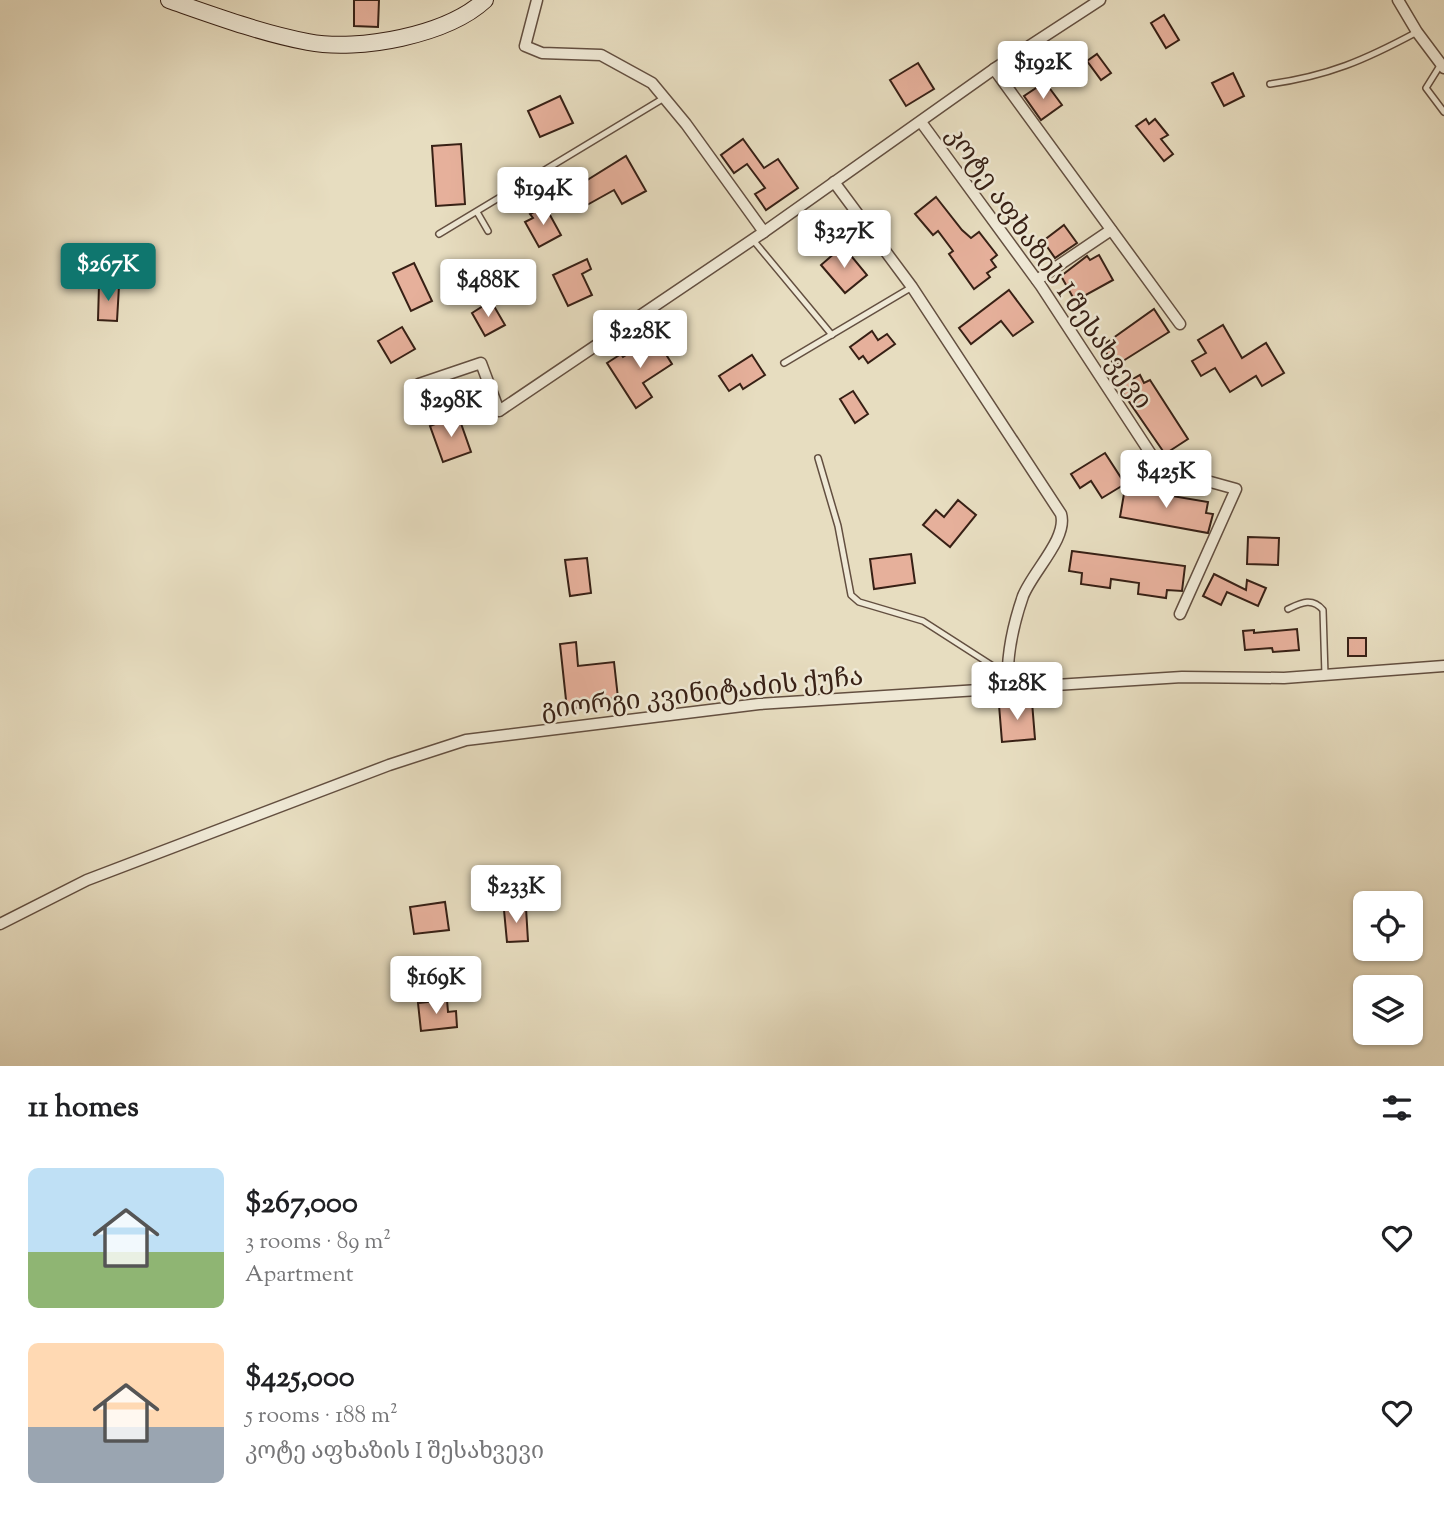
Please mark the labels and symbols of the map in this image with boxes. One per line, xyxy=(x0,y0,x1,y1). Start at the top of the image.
pin: $192K xyxy=(994,42,1092,101)
street label: კოტე აფხაზის I შესახვევი xyxy=(936,119,1160,418)
pin: $194K xyxy=(494,168,592,227)
pin: $327K xyxy=(795,210,893,270)
pin: $267K xyxy=(59,244,157,303)
pin: $488K xyxy=(439,260,537,319)
pin: $228K xyxy=(591,310,689,370)
pin: $298K xyxy=(402,380,500,439)
pin: $425K xyxy=(1117,450,1215,510)
street label: გიორგი კვინიტაძის ქუჩა xyxy=(539,659,865,730)
pin: $128K xyxy=(968,662,1066,722)
pin: $233K xyxy=(467,866,565,925)
pin: $169K xyxy=(387,956,485,1016)

